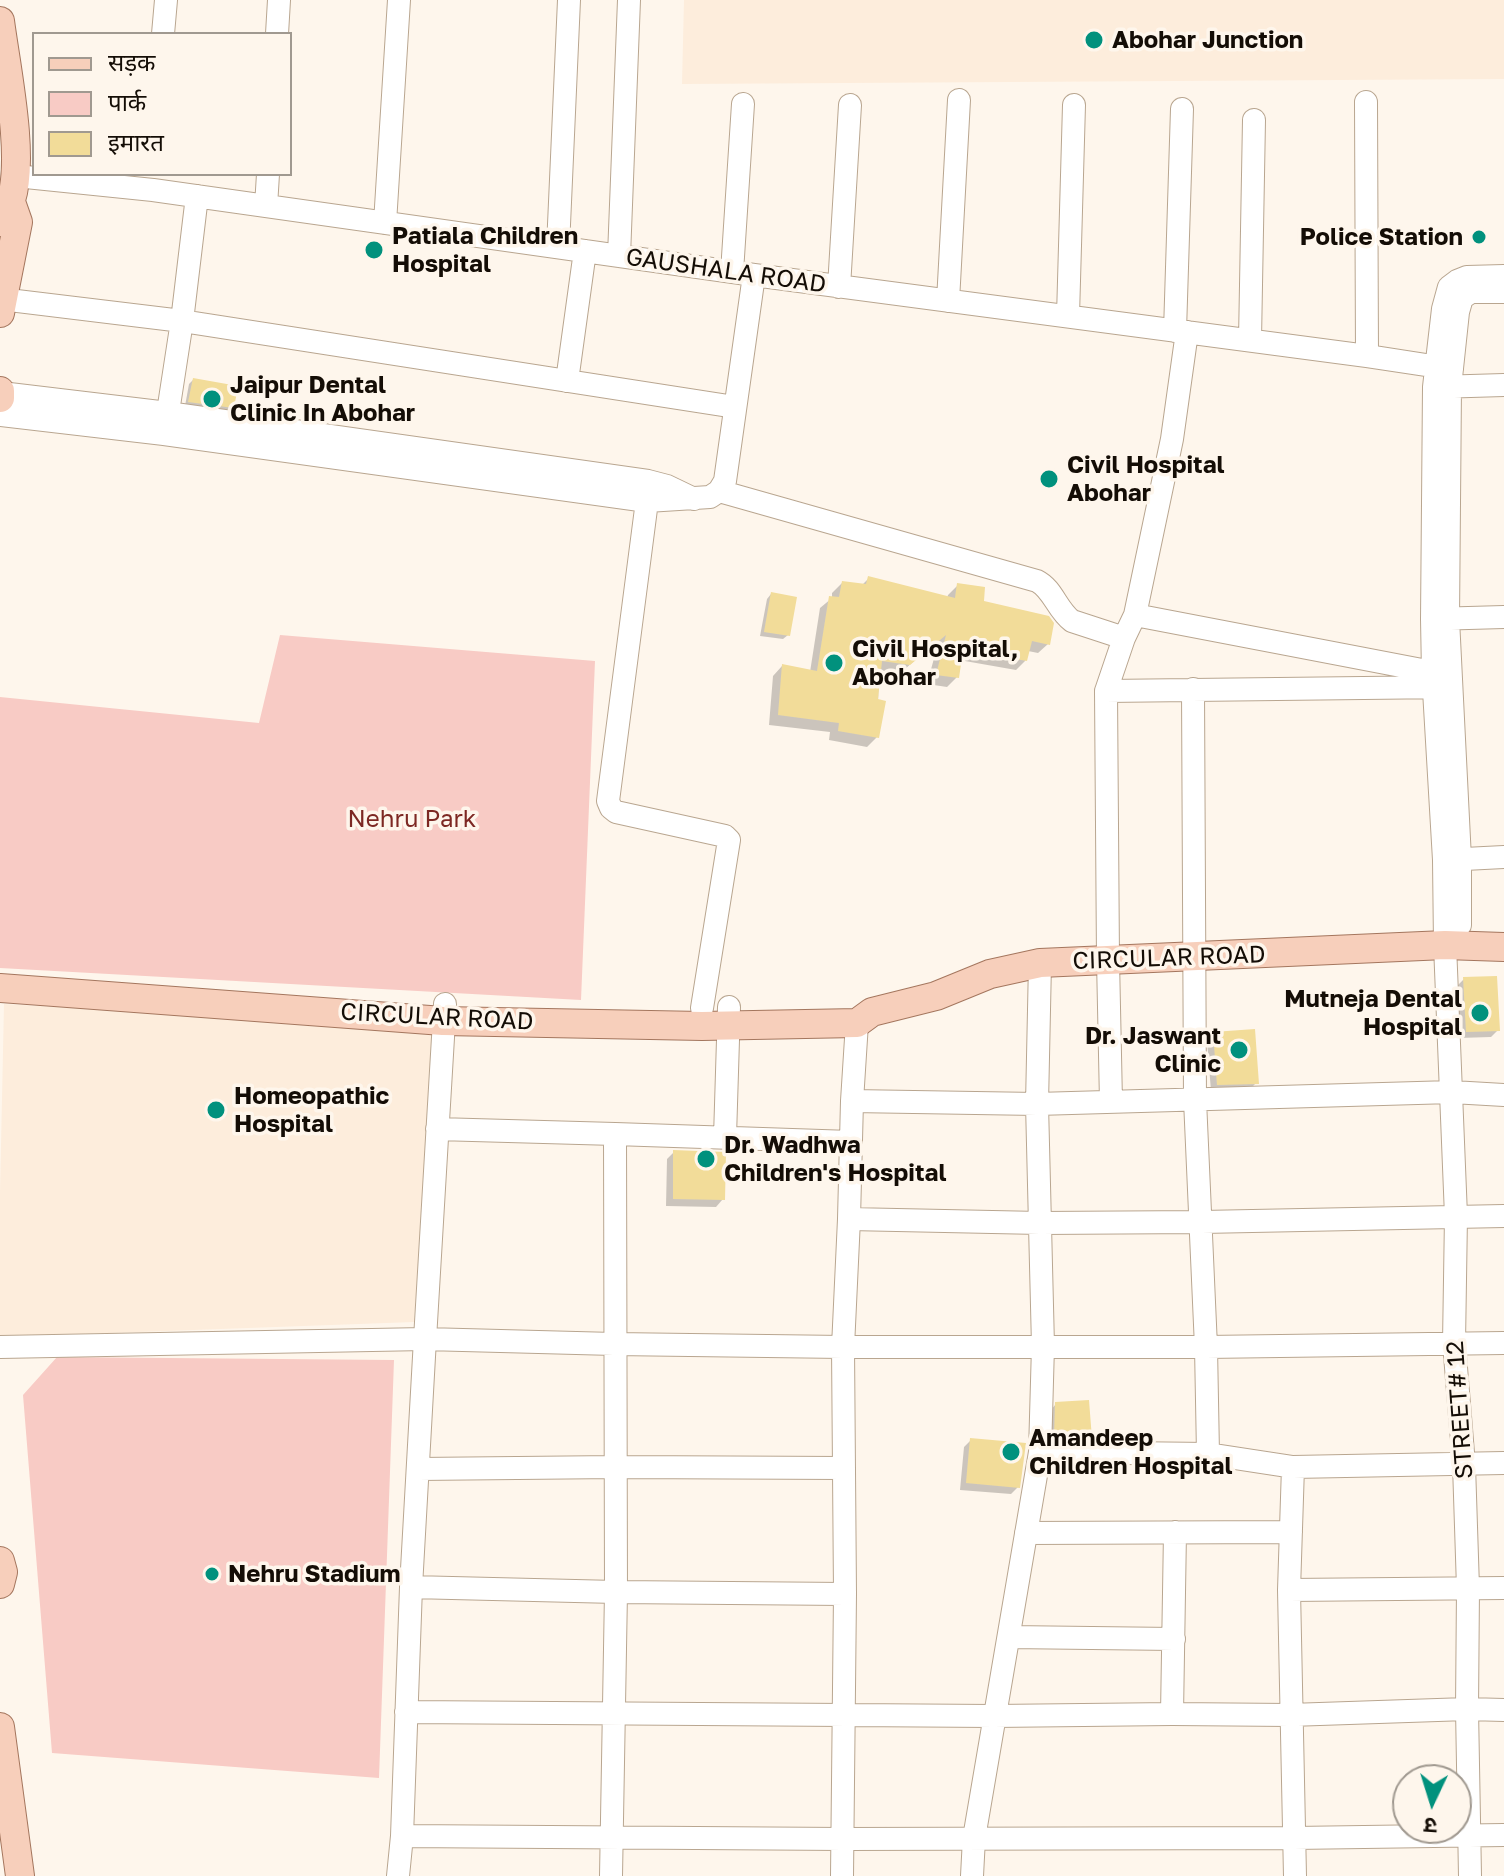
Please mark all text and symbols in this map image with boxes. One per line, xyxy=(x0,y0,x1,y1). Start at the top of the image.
place label: Abohar Junction xyxy=(1112,26,1303,54)
marker: Abohar Junction xyxy=(1083,29,1105,51)
legend xyxy=(32,32,292,176)
text: सड़क xyxy=(108,47,156,76)
text: पार्क xyxy=(108,87,146,116)
text: इमारत xyxy=(108,127,164,156)
place label: Patiala Children Hospital xyxy=(392,222,578,278)
place label: Police Station xyxy=(1300,223,1463,251)
marker: Police Station xyxy=(1470,228,1488,246)
marker: Patiala Children Hospital xyxy=(363,239,385,261)
street label: GAUSHALA ROAD xyxy=(624,243,828,299)
place label: Jaipur Dental Clinic In Abohar xyxy=(230,371,415,427)
marker: Jaipur Dental Clinic In Abohar xyxy=(201,388,223,410)
place label: Civil Hospital Abohar xyxy=(1067,451,1225,507)
marker: Civil Hospital Abohar xyxy=(1038,468,1060,490)
place label: Civil Hospital, Abohar xyxy=(852,635,1018,691)
marker: Civil Hospital, Abohar xyxy=(823,652,845,674)
park label: Nehru Park xyxy=(348,805,476,833)
street label: CIRCULAR ROAD xyxy=(1072,940,1266,976)
place label: Mutneja Dental Hospital xyxy=(1284,985,1462,1041)
street label: CIRCULAR ROAD xyxy=(340,998,534,1036)
marker: Mutneja Dental Hospital xyxy=(1469,1002,1491,1024)
place label: Dr. Jaswant Clinic xyxy=(1085,1022,1221,1078)
marker: Dr. Jaswant Clinic xyxy=(1228,1039,1250,1061)
place label: Homeopathic Hospital xyxy=(234,1082,389,1138)
marker: Homeopathic Hospital xyxy=(205,1099,227,1121)
place label: Dr. Wadhwa Children's Hospital xyxy=(724,1131,946,1187)
marker: Dr. Wadhwa Children's Hospital xyxy=(695,1148,717,1170)
street label: STREET# 12 xyxy=(1441,1340,1479,1480)
place label: Amandeep Children Hospital xyxy=(1029,1424,1232,1480)
marker: Amandeep Children Hospital xyxy=(1000,1441,1022,1463)
place label: Nehru Stadium xyxy=(228,1560,401,1588)
marker: Nehru Stadium xyxy=(203,1565,221,1583)
north arrow xyxy=(1392,1764,1472,1844)
text: उ xyxy=(1423,1813,1438,1840)

